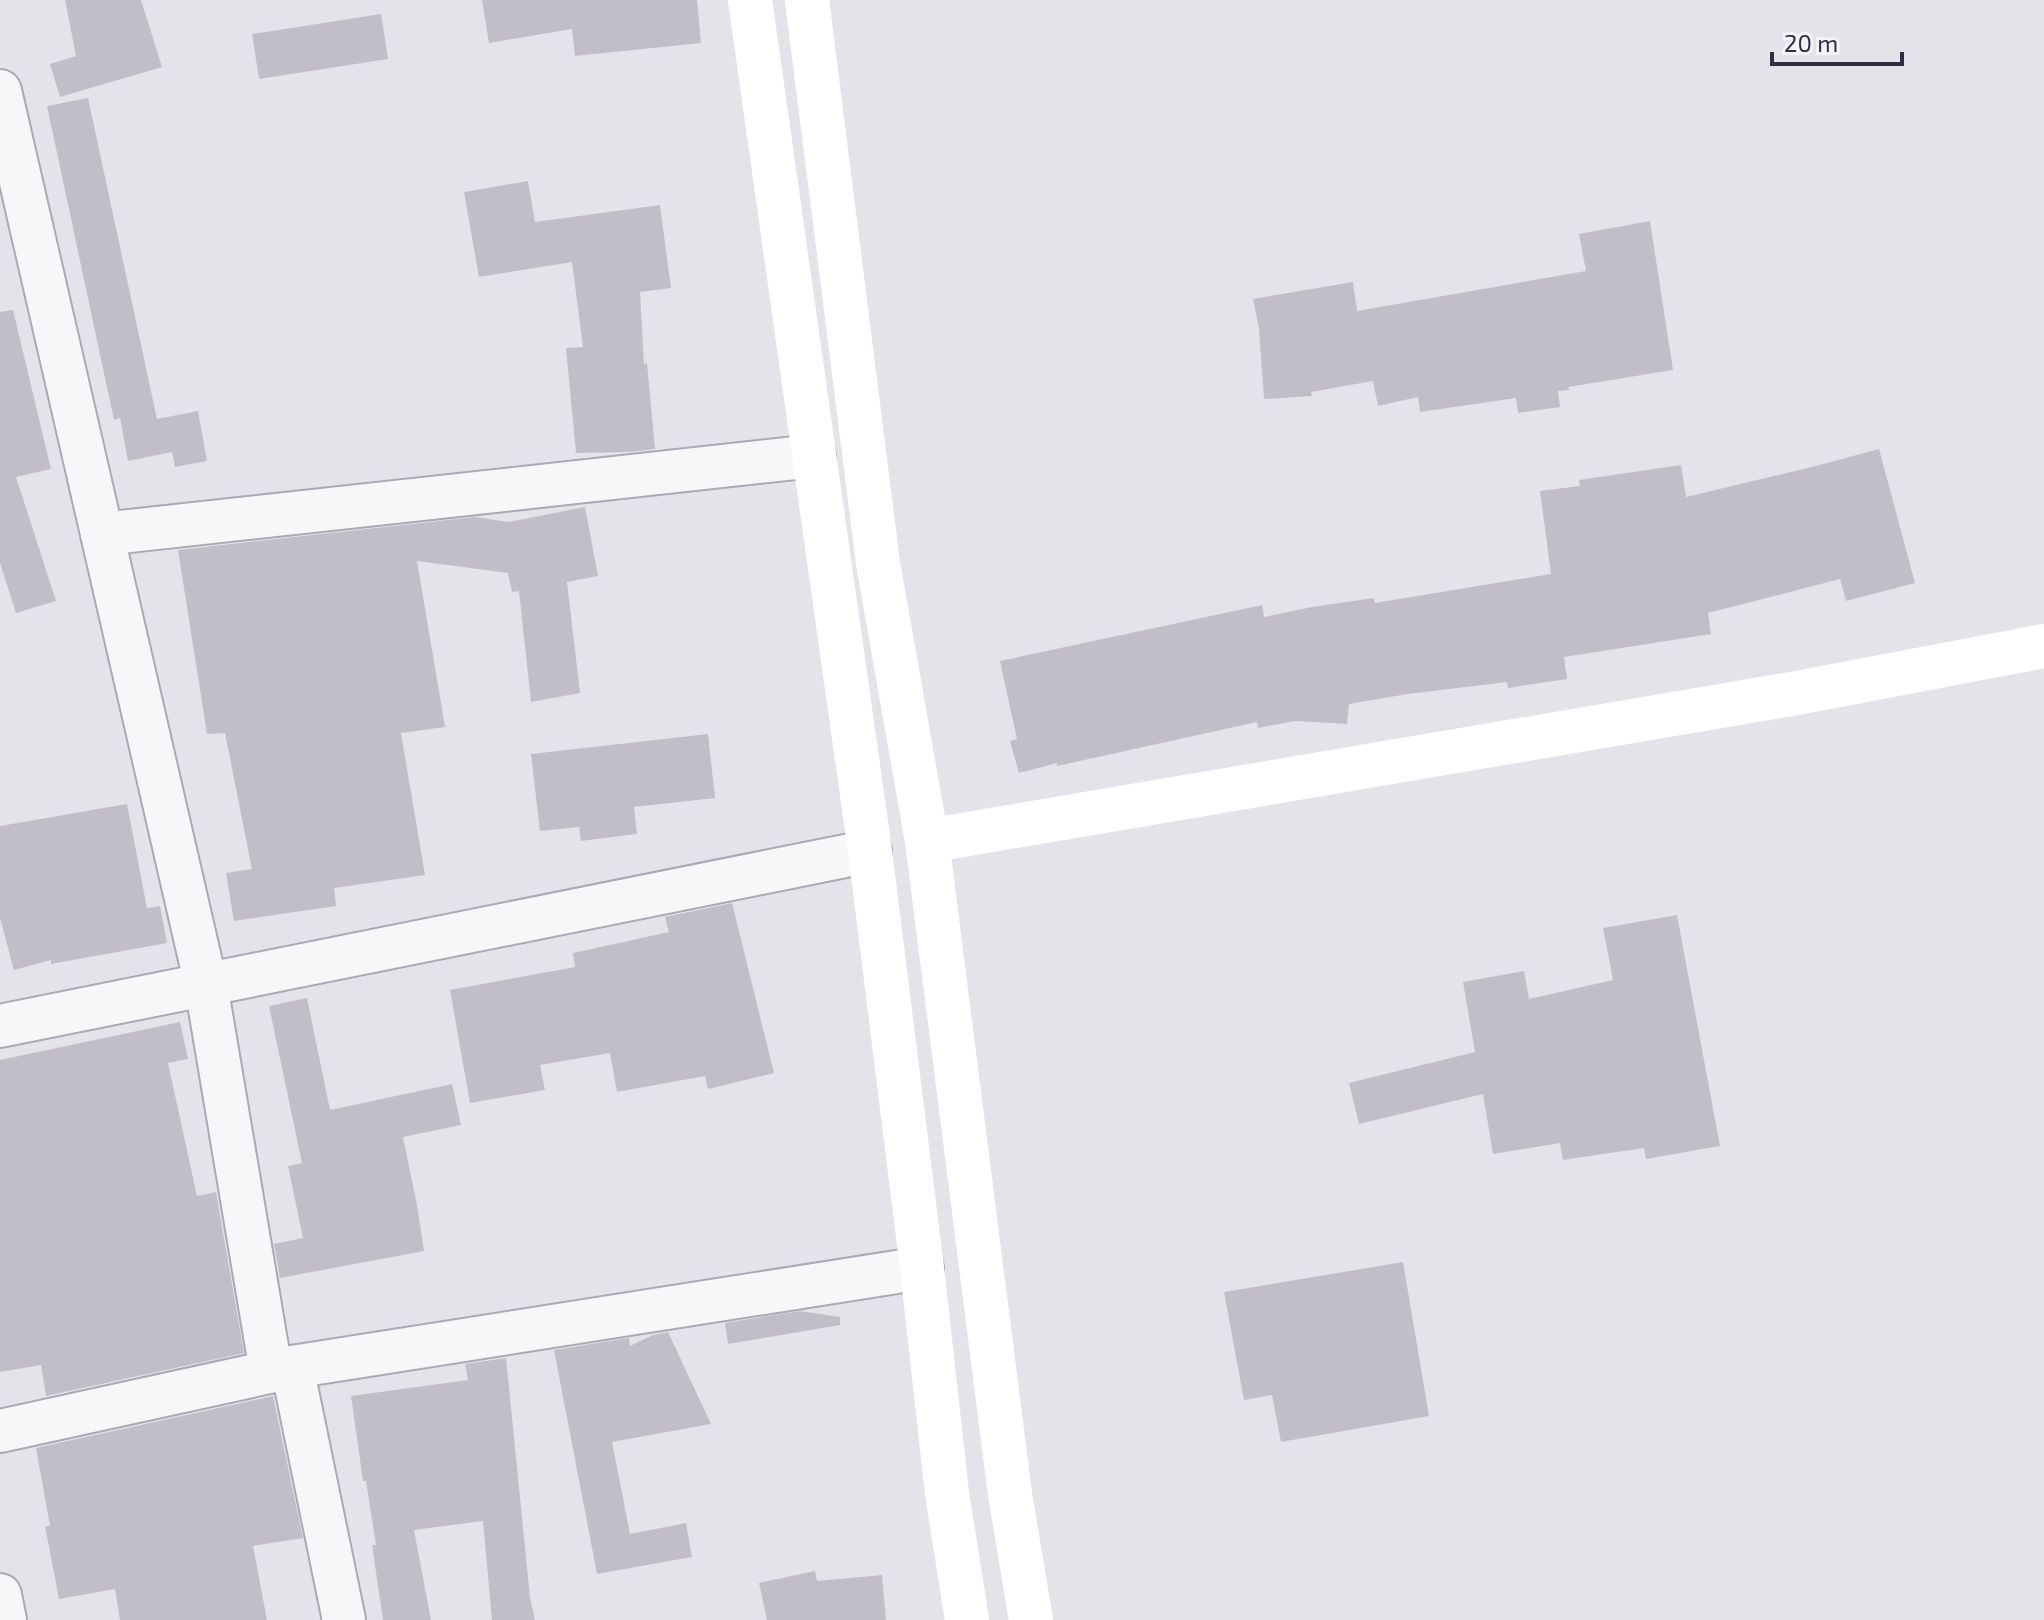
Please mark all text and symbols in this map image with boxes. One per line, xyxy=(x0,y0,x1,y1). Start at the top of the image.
scale bar xyxy=(1772,16,1902,66)
text: 20 m xyxy=(1784,28,1838,57)

